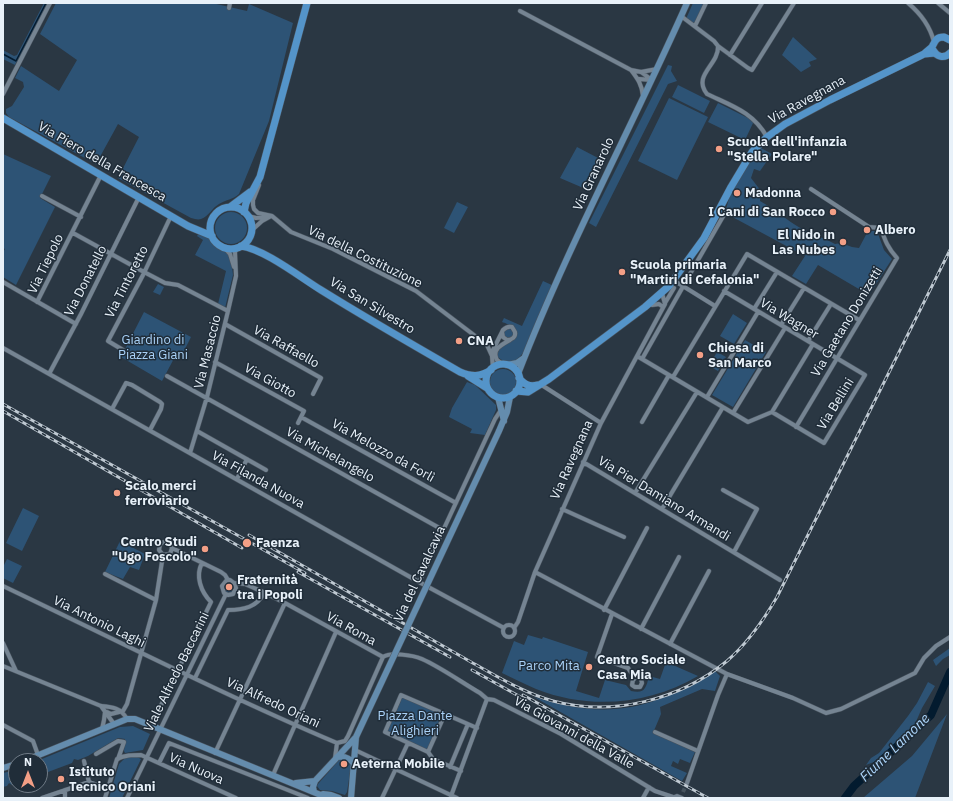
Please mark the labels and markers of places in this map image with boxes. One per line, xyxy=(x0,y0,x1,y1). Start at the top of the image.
place label: Scuola dell'infanzia "Stella Polare" xyxy=(727,134,847,165)
marker: Scuola dell'infanzia "Stella Polare" xyxy=(714,144,724,154)
place label: Madonna xyxy=(745,185,801,201)
marker: Madonna xyxy=(732,188,742,198)
place label: I Cani di San Rocco xyxy=(708,204,825,220)
marker: I Cani di San Rocco xyxy=(828,207,838,217)
place label: Albero xyxy=(875,222,916,238)
marker: Albero xyxy=(862,225,872,235)
place label: El Nido in Las Nubes xyxy=(772,227,835,258)
marker: El Nido in Las Nubes xyxy=(838,237,848,247)
place label: Scuola primaria "Martiri di Cefalonia" xyxy=(630,257,759,288)
marker: Scuola primaria "Martiri di Cefalonia" xyxy=(617,267,627,277)
place label: CNA xyxy=(467,333,494,349)
marker: CNA xyxy=(454,336,464,346)
place label: Chiesa di San Marco xyxy=(708,340,772,371)
marker: Chiesa di San Marco xyxy=(695,350,705,360)
place label: Scalo merci ferroviario xyxy=(125,478,196,509)
marker: Scalo merci ferroviario xyxy=(112,488,122,498)
place label: Centro Studi "Ugo Foscolo" xyxy=(112,534,197,565)
place label: Faenza xyxy=(256,535,300,551)
marker: Faenza xyxy=(241,537,253,549)
marker: Centro Studi "Ugo Foscolo" xyxy=(200,544,210,554)
place label: Fraternità tra i Popoli xyxy=(237,572,303,603)
marker: Fraternità tra i Popoli xyxy=(224,582,234,592)
place label: Centro Sociale Casa Mia xyxy=(597,652,686,683)
marker: Centro Sociale Casa Mia xyxy=(584,662,594,672)
place label: Aeterna Mobile xyxy=(352,756,445,772)
marker: Aeterna Mobile xyxy=(339,759,349,769)
place label: Istituto Tecnico Oriani xyxy=(69,764,155,795)
marker: Istituto Tecnico Oriani xyxy=(56,774,66,784)

